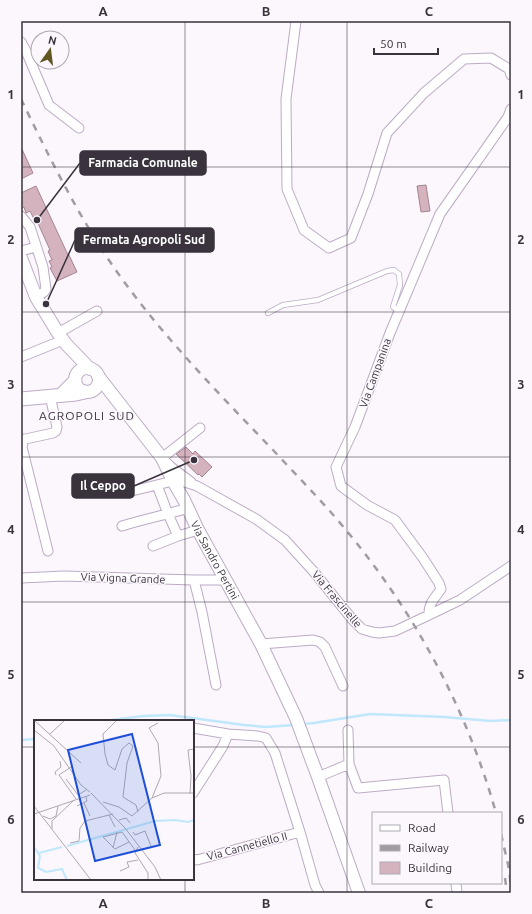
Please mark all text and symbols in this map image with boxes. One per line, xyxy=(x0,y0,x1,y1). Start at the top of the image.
text: A xyxy=(98,4,108,18)
text: B xyxy=(262,4,271,18)
text: C xyxy=(425,4,434,18)
north arrow xyxy=(30,30,70,70)
scale bar xyxy=(374,30,438,56)
text: N xyxy=(47,33,58,47)
text: 50 m xyxy=(380,37,407,50)
text: 1 xyxy=(7,87,15,101)
text: 1 xyxy=(517,87,525,101)
callout: Farmacia Comunale xyxy=(80,151,206,175)
text: Farmacia Comunale xyxy=(88,156,198,169)
callout: Fermata Agropoli Sud xyxy=(75,228,214,252)
text: 2 xyxy=(7,232,15,246)
text: 2 xyxy=(517,232,525,246)
text: Fermata Agropoli Sud xyxy=(83,233,205,246)
street label: Via Campanina xyxy=(357,337,393,409)
text: 3 xyxy=(7,377,15,391)
text: 3 xyxy=(517,377,525,391)
district label: AGROPOLI SUD xyxy=(39,409,135,422)
callout: Il Ceppo xyxy=(72,474,134,498)
text: Il Ceppo xyxy=(80,479,126,492)
street label: Via Sandro Pertini xyxy=(188,519,241,602)
text: 4 xyxy=(7,522,15,536)
text: 4 xyxy=(517,522,525,536)
street label: Via Frascinelle xyxy=(310,568,364,630)
street label: Via Vigna Grande xyxy=(80,571,166,585)
text: 5 xyxy=(7,667,15,681)
text: 5 xyxy=(517,667,525,681)
inset map xyxy=(34,720,194,880)
text: 6 xyxy=(7,812,15,826)
legend xyxy=(372,812,502,884)
text: 6 xyxy=(517,812,525,826)
text: Road xyxy=(408,821,436,834)
street label: Via Cannetiello II xyxy=(206,830,288,862)
text: Railway xyxy=(408,841,449,854)
text: Building xyxy=(408,861,452,874)
text: A xyxy=(98,896,108,910)
text: B xyxy=(262,896,271,910)
text: C xyxy=(425,896,434,910)

